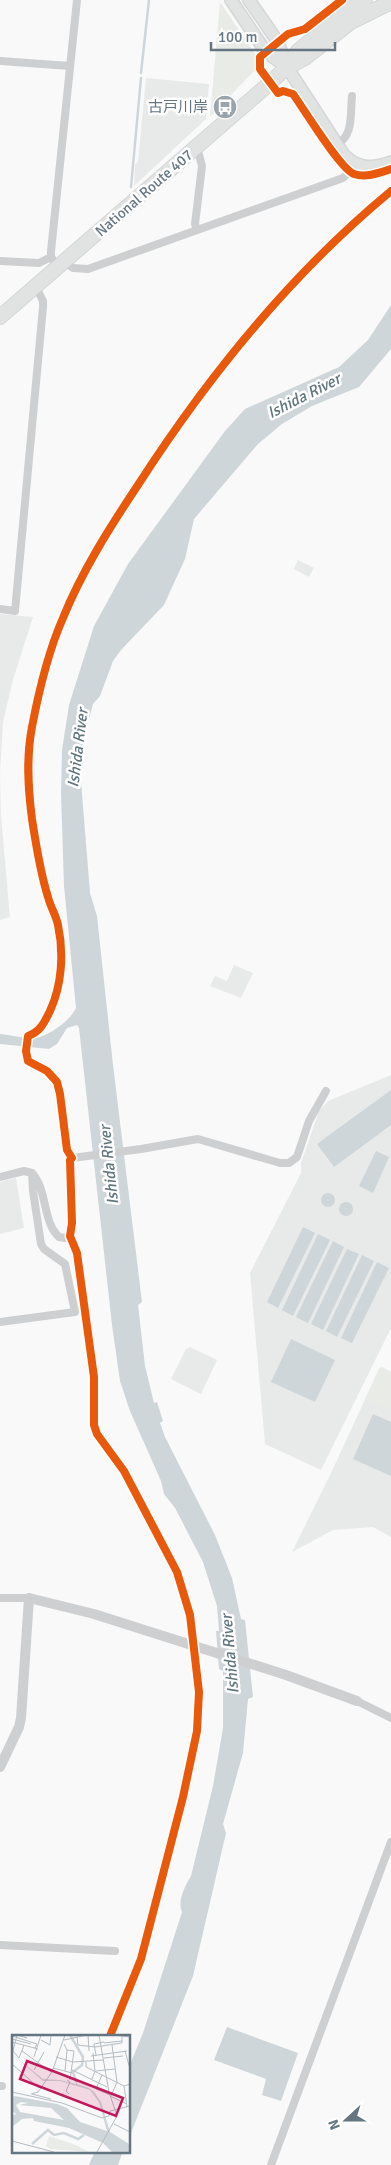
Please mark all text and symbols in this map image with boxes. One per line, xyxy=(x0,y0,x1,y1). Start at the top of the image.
scale bar xyxy=(211,20,335,52)
text: 100 m xyxy=(218,28,258,46)
bus stop icon: 古戸川岸 xyxy=(212,94,238,120)
place label: 古戸川岸 xyxy=(148,98,208,116)
street label: National Route 407 xyxy=(92,146,196,240)
water label: Ishida River xyxy=(264,368,346,423)
water label: Ishida River xyxy=(63,705,93,789)
water label: Ishida River xyxy=(95,1122,123,1206)
water label: Ishida River xyxy=(216,1611,243,1695)
inset map xyxy=(12,2035,130,2152)
north arrow xyxy=(321,2095,371,2145)
text: N xyxy=(325,2117,344,2132)

